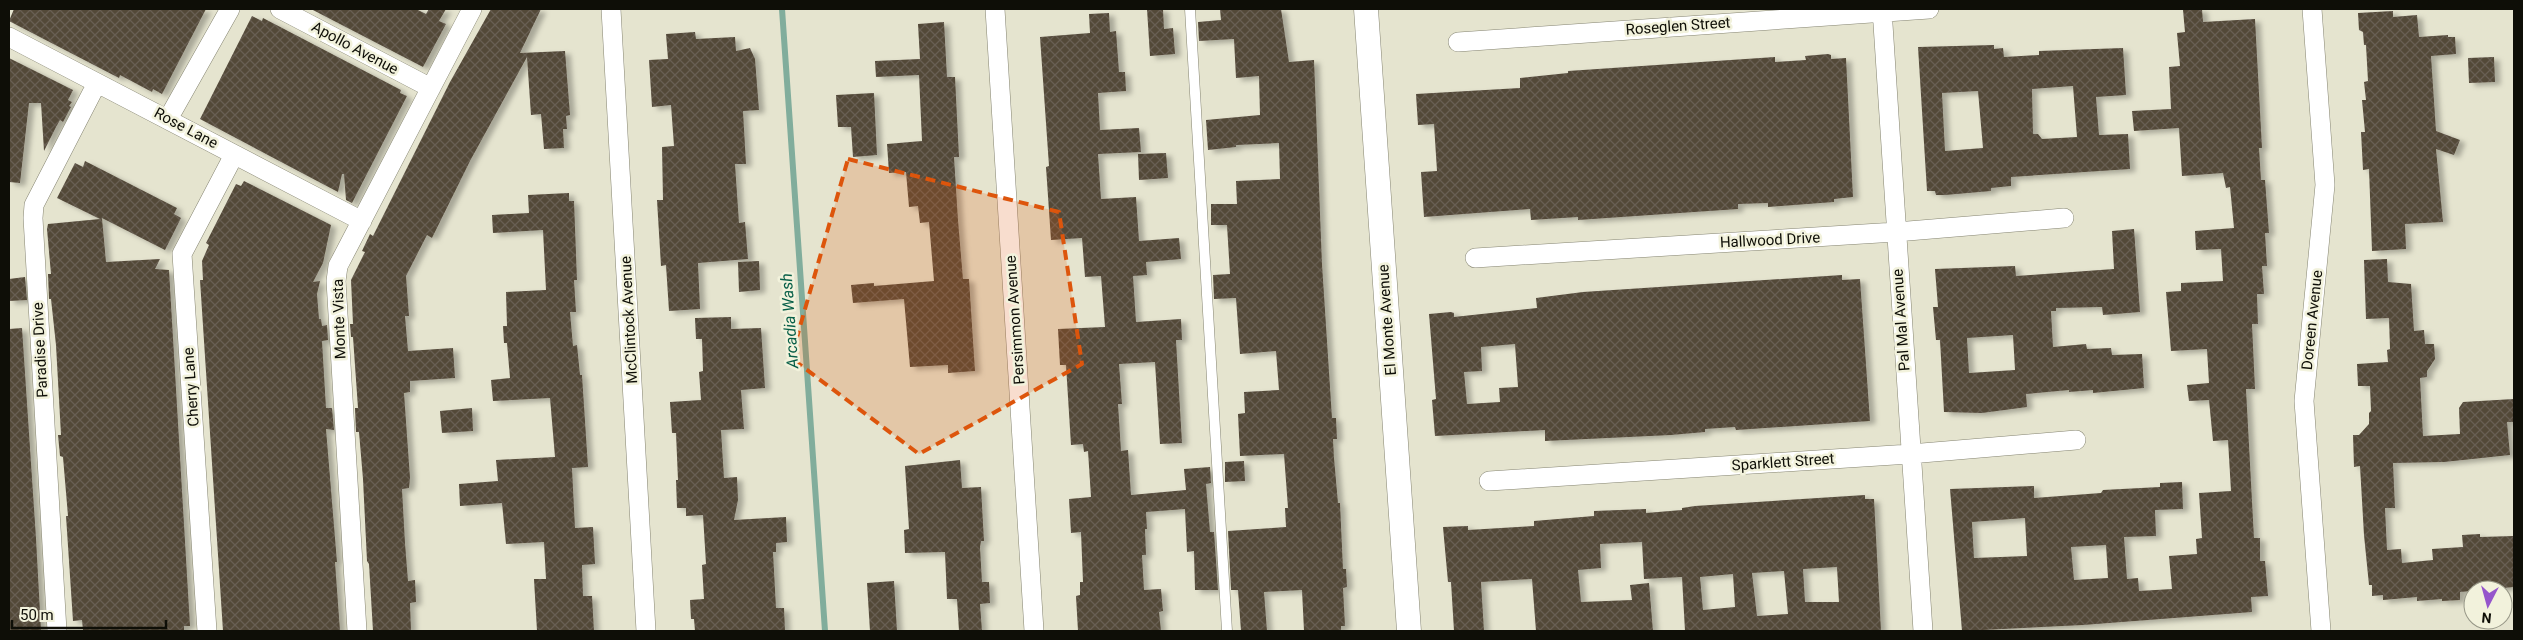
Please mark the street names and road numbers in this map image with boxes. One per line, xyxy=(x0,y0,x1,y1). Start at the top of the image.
street label: Roseglen Street xyxy=(1625,13,1731,39)
street label: Apollo Avenue xyxy=(309,18,401,78)
street label: Rose Lane xyxy=(151,104,221,152)
street label: Hallwood Drive xyxy=(1719,228,1821,252)
street label: Persimmon Avenue xyxy=(1001,255,1029,385)
street label: McClintock Avenue xyxy=(617,256,641,384)
street label: El Monte Avenue xyxy=(1374,264,1400,376)
street label: Pal Mal Avenue xyxy=(1888,268,1914,372)
street label: Doreen Avenue xyxy=(2298,269,2326,371)
street label: Monte Vista xyxy=(329,278,349,360)
street label: Paradise Drive xyxy=(29,302,51,398)
street label: Cherry Lane xyxy=(179,347,203,427)
street label: Sparklett Street xyxy=(1731,449,1835,475)

